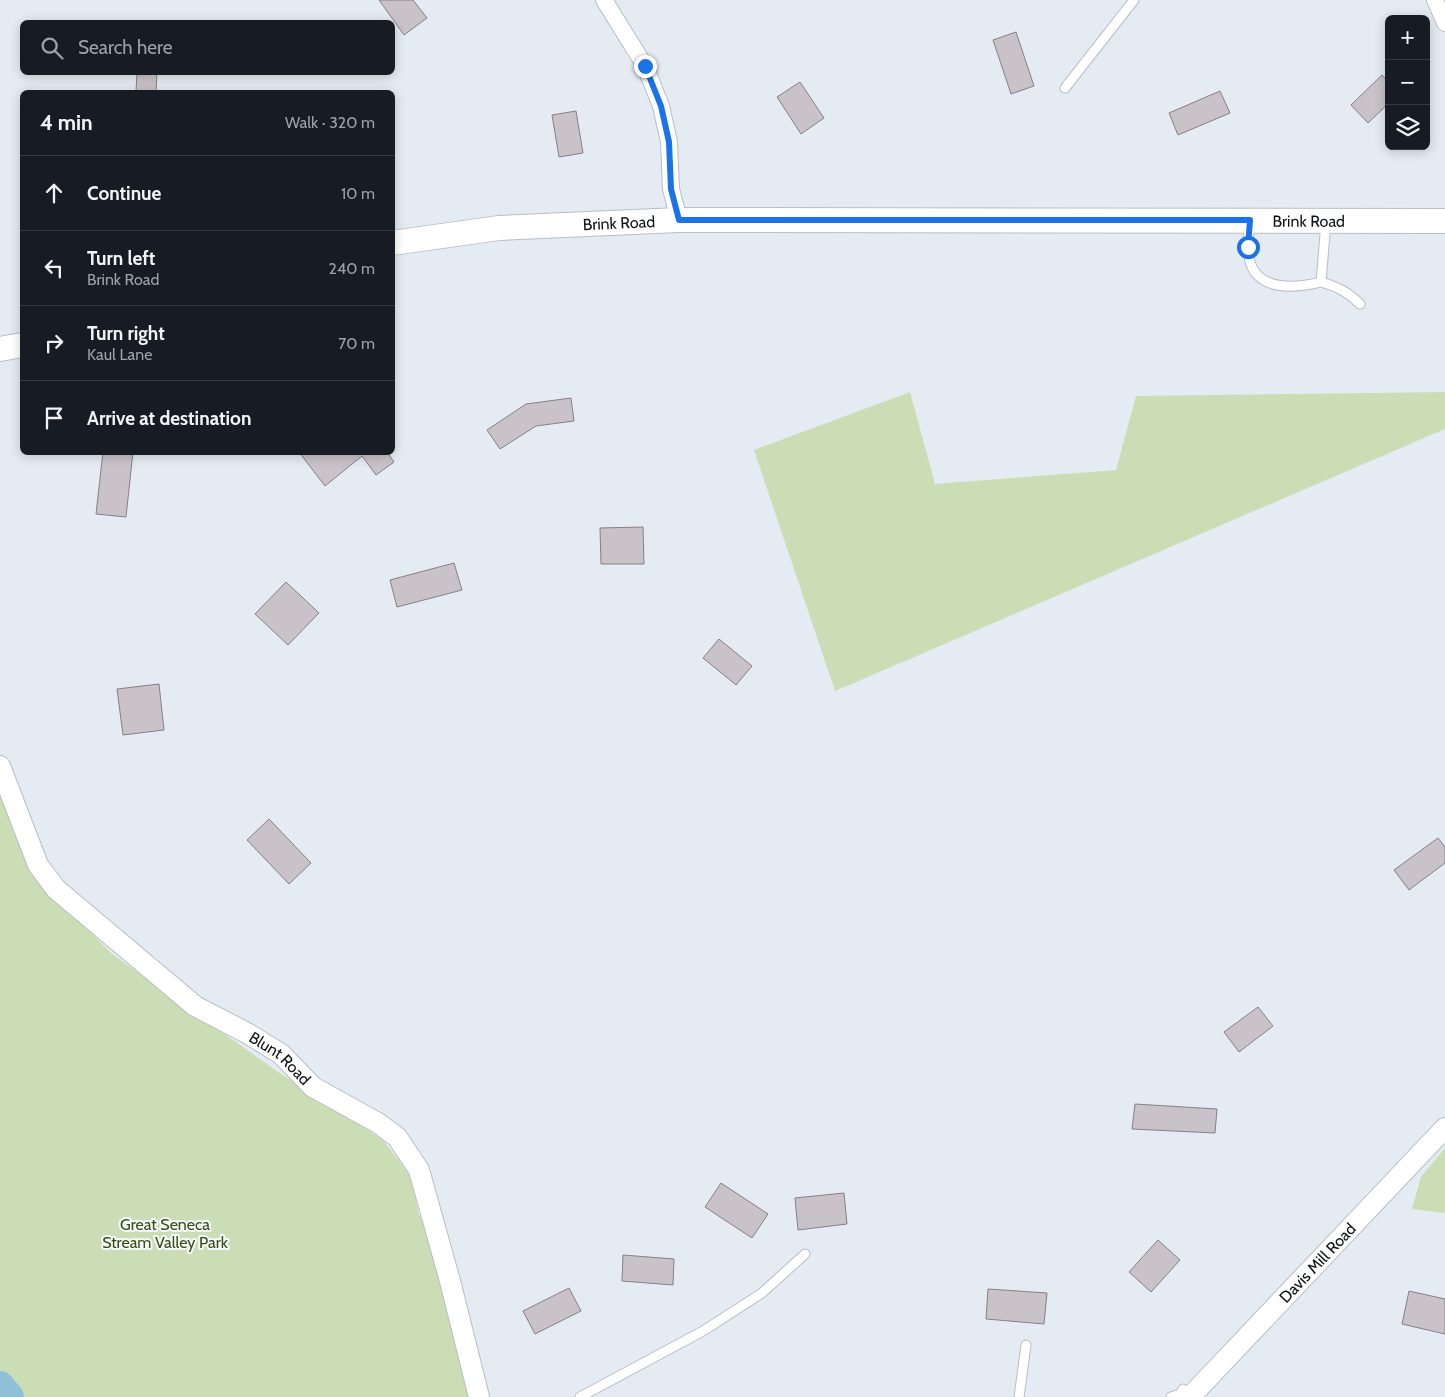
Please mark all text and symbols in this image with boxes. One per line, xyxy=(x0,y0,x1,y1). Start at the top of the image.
map controls xyxy=(1385,15,1430,150)
button: + xyxy=(1385,15,1430,60)
search box xyxy=(20,20,395,75)
icon: search xyxy=(38,34,66,62)
text: Search here xyxy=(78,36,172,59)
route end xyxy=(634,55,657,78)
button: − xyxy=(1385,60,1430,105)
button: layers xyxy=(1385,105,1430,150)
text: 4 min xyxy=(40,110,93,135)
text: Walk · 320 m xyxy=(285,113,375,132)
icon: ahead xyxy=(40,179,68,207)
text: Continue xyxy=(87,182,161,205)
text: 10 m xyxy=(341,184,375,203)
street label: Brink Road xyxy=(1273,211,1345,230)
street label: Brink Road xyxy=(582,212,655,234)
route start xyxy=(1237,236,1260,259)
text: Turn left xyxy=(87,247,155,270)
icon: left xyxy=(40,254,68,282)
text: 240 m xyxy=(329,259,375,278)
text: Brink Road xyxy=(87,270,159,289)
text: Turn right xyxy=(87,322,165,345)
icon: right xyxy=(40,329,68,357)
text: 70 m xyxy=(338,334,375,353)
text: Kaul Lane xyxy=(87,345,152,364)
icon: arrive xyxy=(40,404,68,432)
text: Arrive at destination xyxy=(87,407,251,430)
street label: Blunt Road xyxy=(246,1027,315,1088)
park label: Great Seneca Stream Valley Park xyxy=(102,1215,229,1252)
street label: Davis Mill Road xyxy=(1275,1219,1359,1307)

